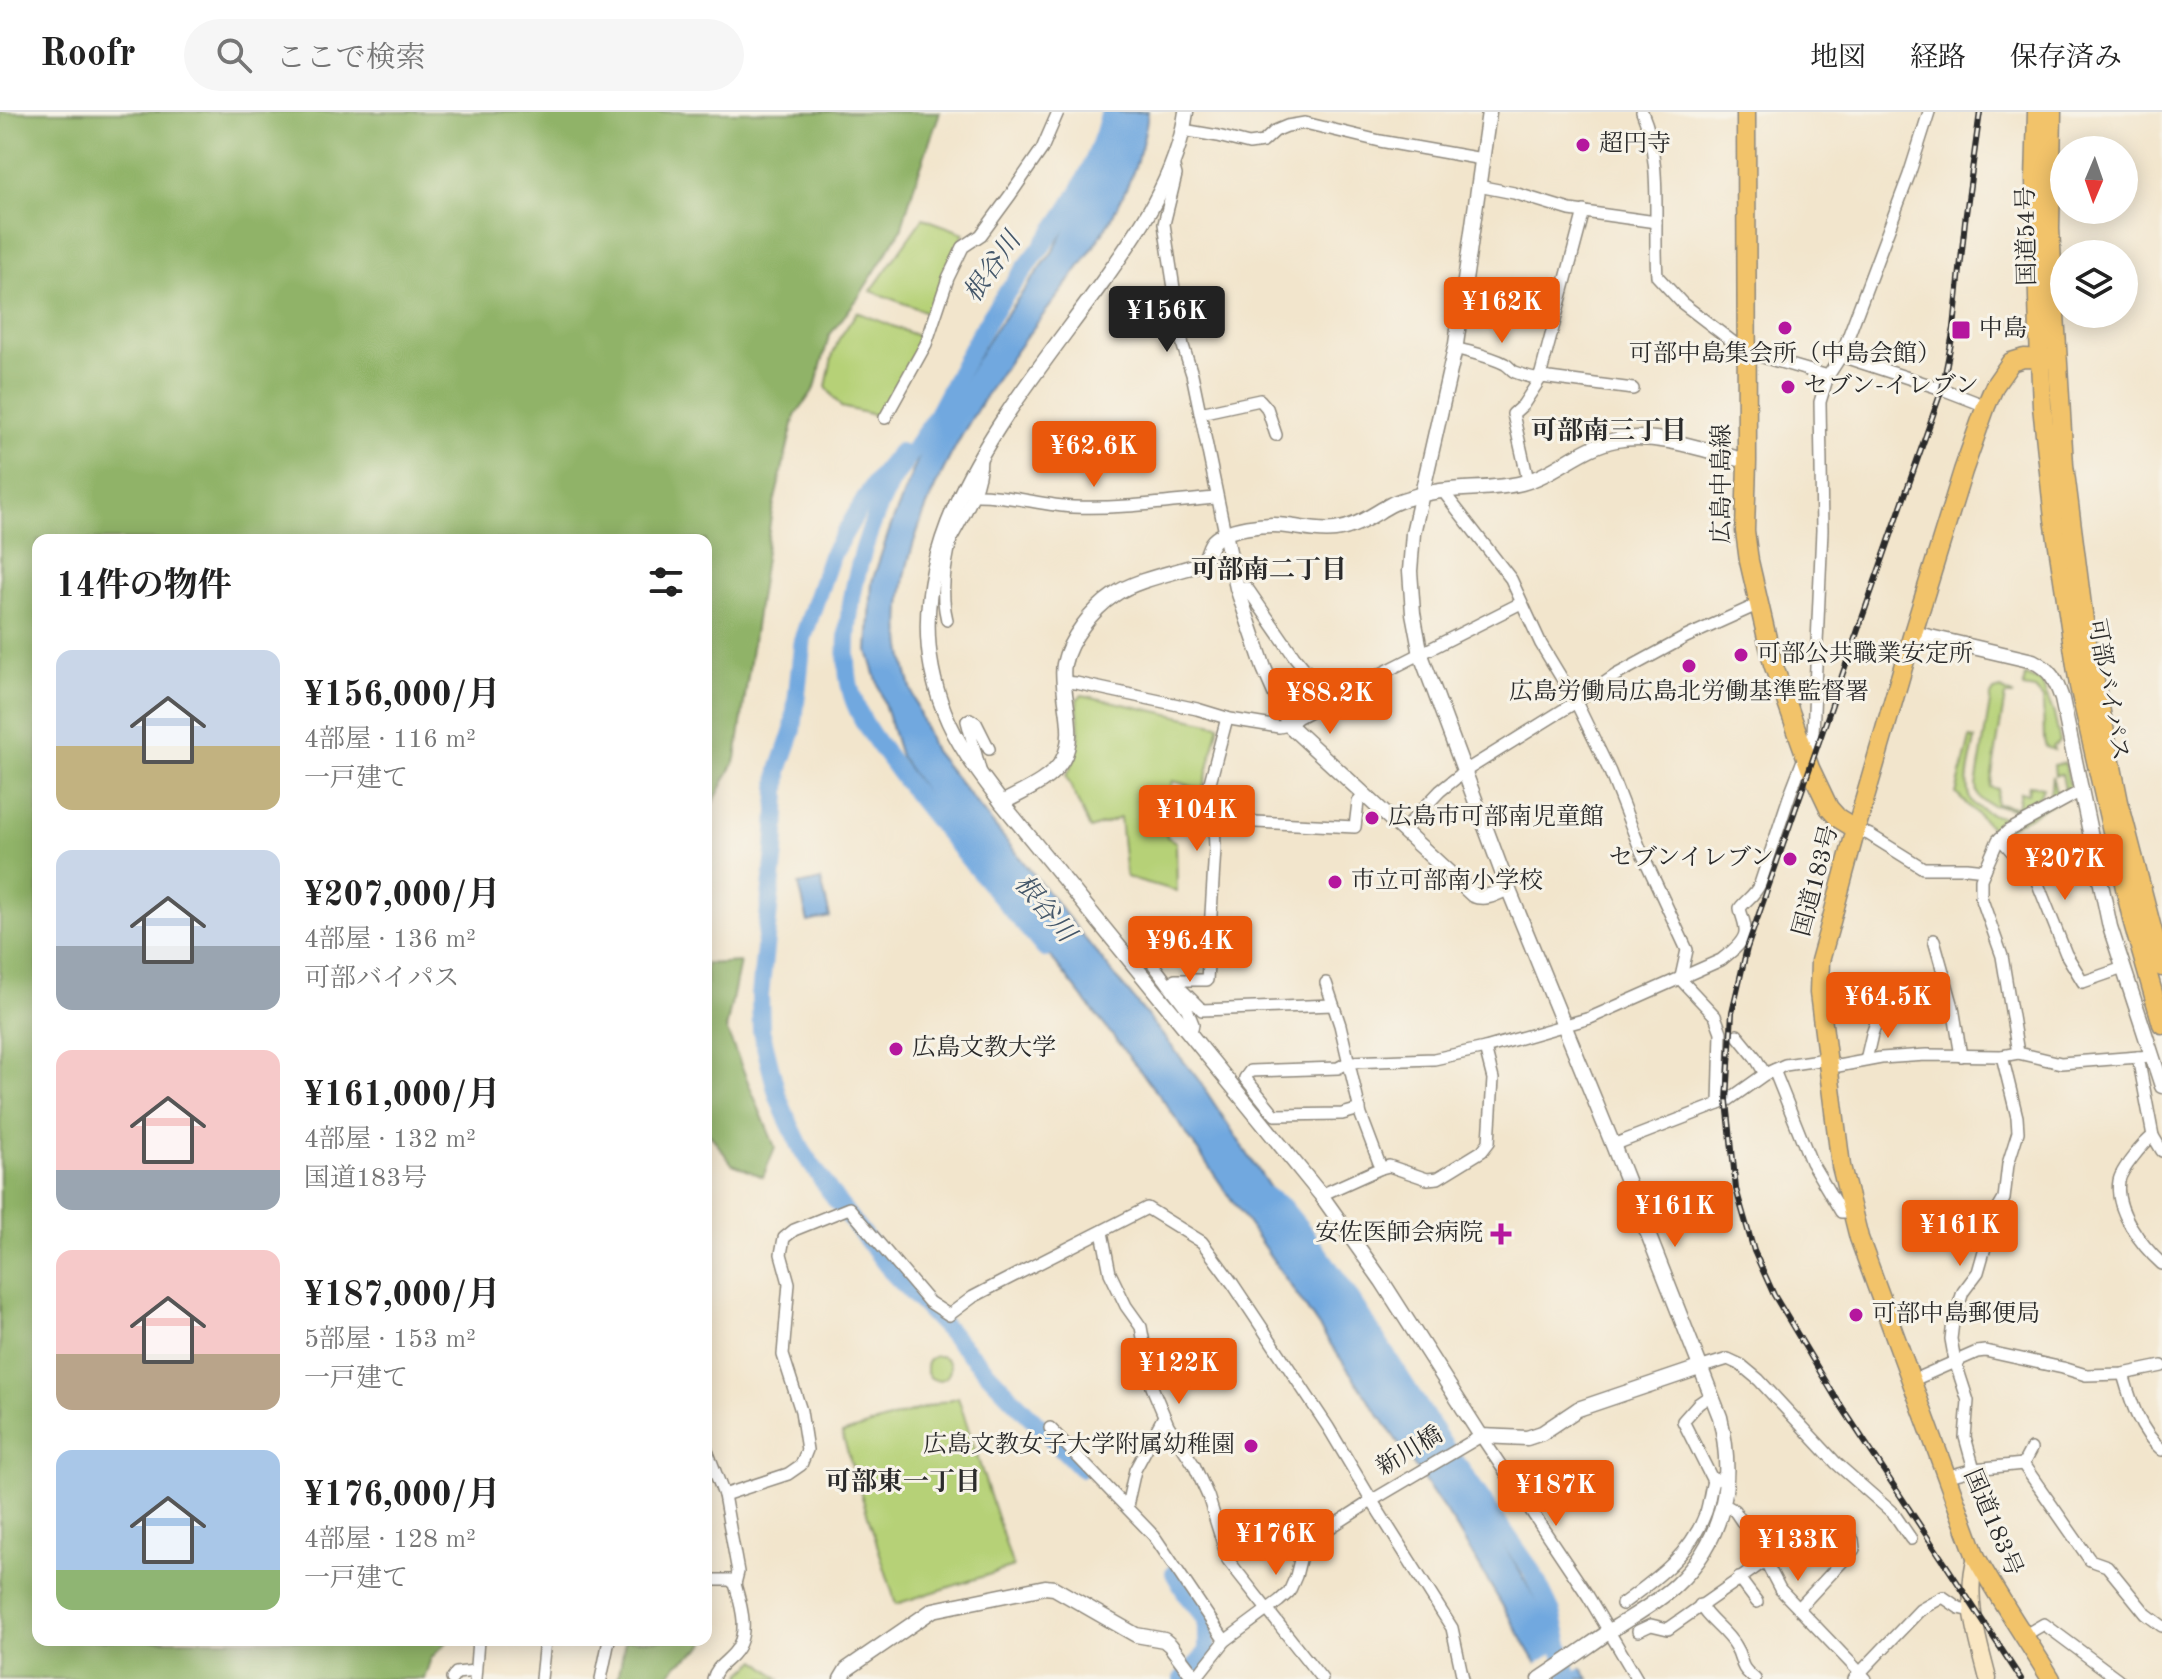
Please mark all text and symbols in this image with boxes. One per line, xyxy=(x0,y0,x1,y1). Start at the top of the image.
search box xyxy=(184,19,744,91)
icon: search xyxy=(212,33,256,77)
text: Roofr xyxy=(40,36,136,74)
text: ここで検索 xyxy=(276,44,426,74)
text: 地図 xyxy=(1810,45,1866,73)
text: 経路 xyxy=(1910,45,1966,73)
text: 保存済み xyxy=(2010,45,2122,73)
place label: 超円寺 xyxy=(1599,130,1671,157)
marker: 超円寺 xyxy=(1574,136,1592,154)
north arrow xyxy=(2050,136,2138,224)
map controls xyxy=(2050,136,2138,328)
street label: 国道54号 xyxy=(2012,186,2041,286)
water label: 根谷川 xyxy=(958,225,1028,307)
button: layers xyxy=(2050,240,2138,328)
pin: ¥162K xyxy=(1446,277,1558,345)
pin: ¥156K xyxy=(1111,286,1223,354)
text: ¥162K xyxy=(1462,290,1542,316)
text: ¥156K xyxy=(1127,299,1207,325)
place label: 中島 xyxy=(1979,315,2027,342)
marker: 可部中島集会所（中島会館） xyxy=(1776,319,1794,337)
marker: 中島 xyxy=(1950,319,1972,341)
place label: 可部中島集会所（中島会館） xyxy=(1629,340,1941,367)
place label: セブン-イレブン xyxy=(1804,373,1979,399)
marker: セブン-イレブン xyxy=(1779,378,1797,396)
district label: 可部南三丁目 xyxy=(1531,416,1687,445)
pin: ¥62.6K xyxy=(1029,421,1159,489)
street label: 広島中島線 xyxy=(1708,424,1735,544)
text: ¥62.6K xyxy=(1050,434,1138,460)
district label: 可部南二丁目 xyxy=(1191,555,1347,584)
icon: filters xyxy=(644,560,688,604)
text: 14件の物件 xyxy=(56,570,231,604)
street label: 可部バイパス xyxy=(2083,617,2134,763)
place label: 可部公共職業安定所 xyxy=(1757,640,1973,667)
marker: 可部公共職業安定所 xyxy=(1732,646,1750,664)
marker: 広島労働局広島北労働基準監督署 xyxy=(1680,657,1698,675)
pin: ¥88.2K xyxy=(1265,668,1395,736)
place label: 広島労働局広島北労働基準監督署 xyxy=(1509,678,1869,705)
text: ¥156,000/月 xyxy=(304,679,501,713)
text: ¥88.2K xyxy=(1286,681,1374,707)
icon: home xyxy=(120,682,216,778)
text: 4部屋 · 116 m² xyxy=(304,727,476,753)
text: 一戸建て xyxy=(304,766,408,792)
pin: ¥104K xyxy=(1141,785,1253,853)
text: ¥104K xyxy=(1157,798,1237,824)
place label: 広島市可部南児童館 xyxy=(1388,803,1604,830)
marker: 広島市可部南児童館 xyxy=(1363,809,1381,827)
street label: 国道183号 xyxy=(1788,822,1843,939)
pin: ¥207K xyxy=(2009,834,2121,902)
place label: セブンイレブン xyxy=(1609,845,1774,871)
text: ¥207K xyxy=(2025,847,2105,873)
marker: セブンイレブン xyxy=(1781,850,1799,868)
place label: 市立可部南小学校 xyxy=(1351,867,1543,894)
water label: 根谷川 xyxy=(1009,869,1082,950)
marker: 市立可部南小学校 xyxy=(1326,873,1344,891)
text: ¥207,000/月 xyxy=(304,879,501,913)
icon: home xyxy=(120,882,216,978)
pin: ¥96.4K xyxy=(1125,916,1255,984)
text: 4部屋 · 136 m² xyxy=(304,927,476,953)
text: ¥96.4K xyxy=(1146,929,1234,955)
text: 可部バイパス xyxy=(304,966,459,992)
pin: ¥64.5K xyxy=(1823,972,1953,1040)
text: ¥64.5K xyxy=(1844,985,1932,1011)
place label: 広島文教大学 xyxy=(912,1034,1056,1061)
marker: 広島文教大学 xyxy=(887,1040,905,1058)
text: ¥161,000/月 xyxy=(304,1079,501,1113)
icon: home xyxy=(120,1082,216,1178)
text: 4部屋 · 132 m² xyxy=(304,1127,476,1153)
text: 国道183号 xyxy=(304,1166,427,1192)
pin: ¥161K xyxy=(1619,1181,1731,1249)
text: ¥161K xyxy=(1635,1194,1715,1220)
pin: ¥161K xyxy=(1904,1200,2016,1268)
text: ¥161K xyxy=(1920,1213,2000,1239)
place label: 安佐医師会病院 xyxy=(1315,1219,1483,1246)
marker: 安佐医師会病院 xyxy=(1490,1223,1512,1245)
text: ¥187,000/月 xyxy=(304,1279,501,1313)
icon: home xyxy=(120,1282,216,1378)
place label: 可部中島郵便局 xyxy=(1872,1300,2040,1327)
marker: 可部中島郵便局 xyxy=(1847,1306,1865,1324)
text: 5部屋 · 153 m² xyxy=(304,1327,476,1353)
pin: ¥122K xyxy=(1123,1338,1235,1406)
text: ¥122K xyxy=(1139,1351,1219,1377)
text: 一戸建て xyxy=(304,1366,408,1392)
street label: 新川橋 xyxy=(1371,1421,1447,1481)
place label: 広島文教女子大学附属幼稚園 xyxy=(923,1431,1235,1458)
marker: 広島文教女子大学附属幼稚園 xyxy=(1242,1437,1260,1455)
pin: ¥187K xyxy=(1500,1460,1612,1528)
street label: 国道183号 xyxy=(1959,1465,2028,1580)
district label: 可部東一丁目 xyxy=(825,1467,981,1496)
text: ¥187K xyxy=(1516,1473,1596,1499)
text: ¥176,000/月 xyxy=(304,1479,501,1513)
icon: home xyxy=(120,1482,216,1578)
pin: ¥176K xyxy=(1220,1509,1332,1577)
pin: ¥133K xyxy=(1742,1515,1854,1583)
text: ¥176K xyxy=(1236,1522,1316,1548)
text: 4部屋 · 128 m² xyxy=(304,1527,476,1553)
text: ¥133K xyxy=(1758,1528,1838,1554)
text: 一戸建て xyxy=(304,1566,408,1592)

